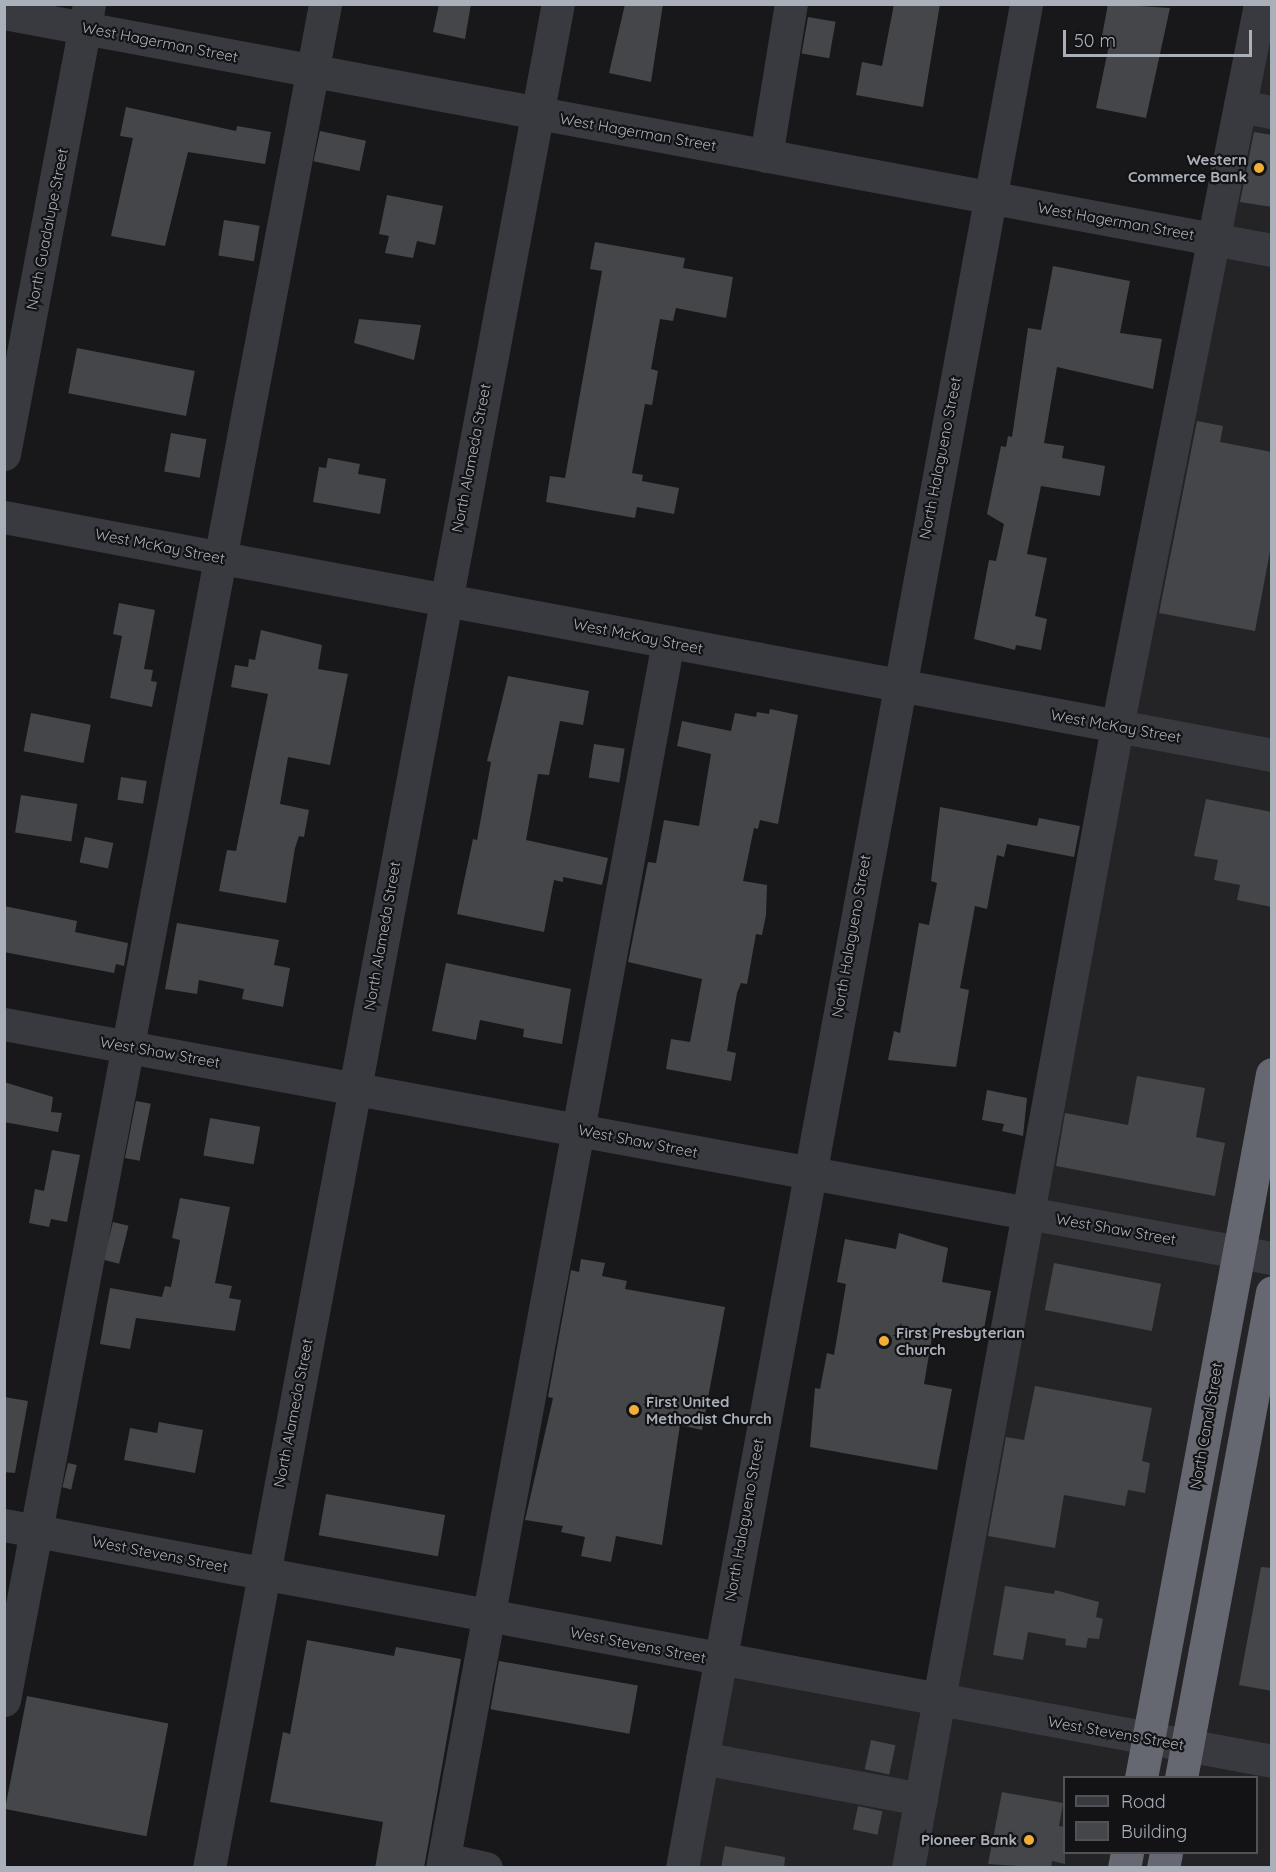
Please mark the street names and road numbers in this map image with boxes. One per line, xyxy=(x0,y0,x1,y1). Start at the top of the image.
street label: West Hagerman Street xyxy=(80,18,240,66)
street label: West Hagerman Street xyxy=(558,109,718,155)
street label: North Guadalupe Street xyxy=(22,147,72,311)
street label: West Hagerman Street xyxy=(1036,198,1196,244)
street label: North Halagueno Street xyxy=(915,375,965,541)
street label: North Alameda Street xyxy=(448,382,494,534)
street label: West McKay Street xyxy=(94,525,226,567)
street label: West McKay Street xyxy=(572,615,704,657)
street label: West McKay Street xyxy=(1049,706,1183,746)
street label: North Halagueno Street xyxy=(828,853,874,1019)
street label: North Alameda Street xyxy=(360,860,404,1012)
street label: West Shaw Street xyxy=(99,1033,221,1071)
street label: West Shaw Street xyxy=(577,1121,699,1161)
street label: West Shaw Street xyxy=(1055,1210,1177,1248)
street label: North Alameda Street xyxy=(270,1337,316,1489)
street label: North Canal Street xyxy=(1186,1361,1226,1491)
street label: North Halagueno Street xyxy=(721,1437,767,1603)
street label: West Stevens Street xyxy=(91,1532,229,1576)
street label: West Stevens Street xyxy=(569,1623,707,1667)
street label: West Stevens Street xyxy=(1047,1712,1185,1754)

